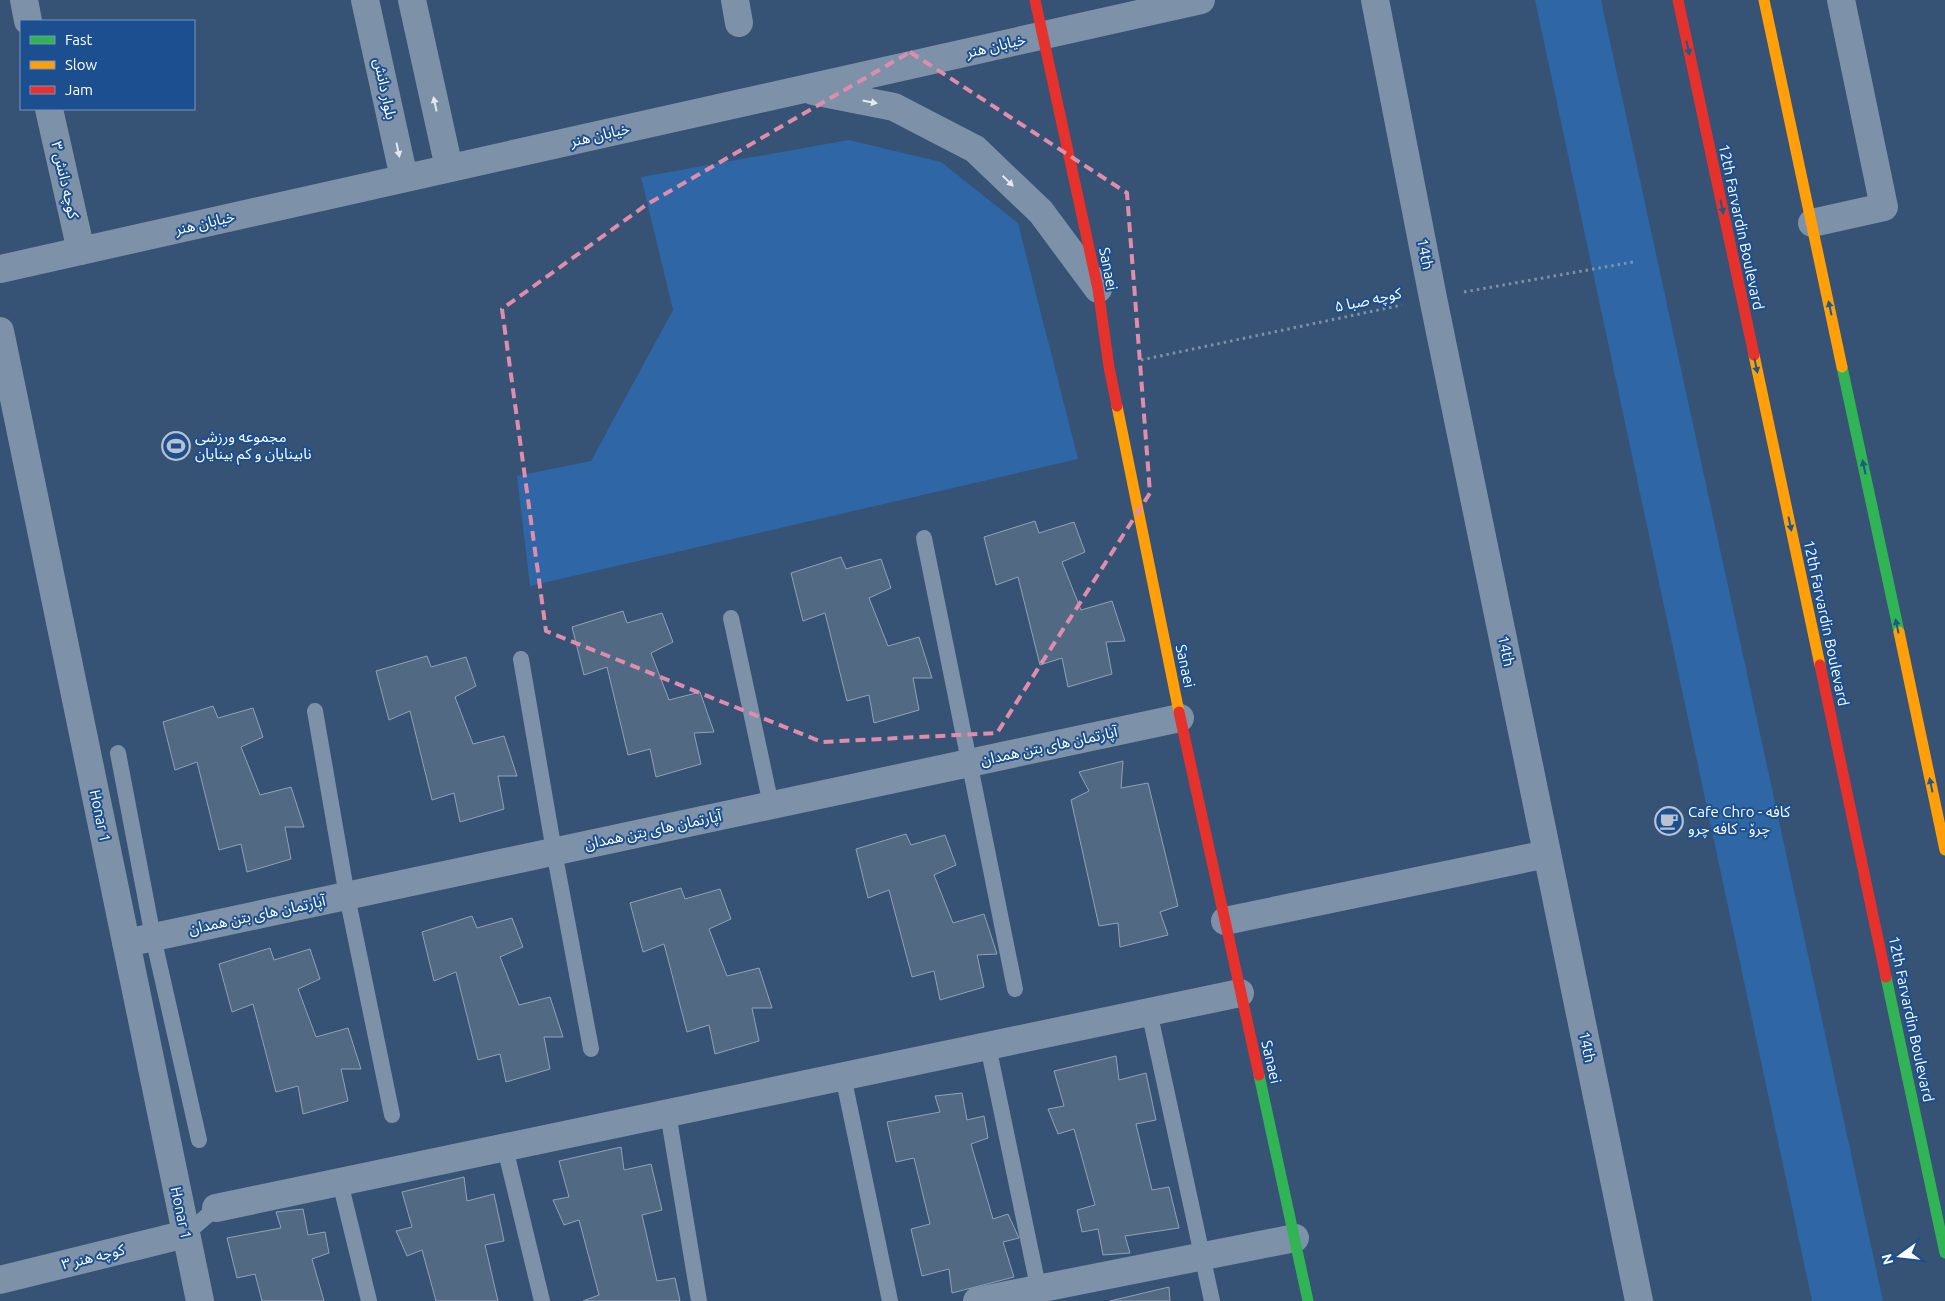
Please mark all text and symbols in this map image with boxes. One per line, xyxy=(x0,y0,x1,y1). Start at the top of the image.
legend xyxy=(20,20,195,110)
street label: خیابان هنر xyxy=(963,30,1028,62)
text: Fast xyxy=(65,31,93,48)
one-way arrow xyxy=(1684,40,1692,55)
text: Slow xyxy=(65,56,98,73)
street label: بلوار دانش xyxy=(370,57,400,121)
text: Jam xyxy=(65,81,93,98)
one-way arrow xyxy=(431,96,439,111)
one-way arrow xyxy=(862,98,877,106)
street label: خیابان هنر xyxy=(567,119,632,151)
street label: کوچه دانش ۳ xyxy=(46,140,83,221)
street label: 12th Farvardin Boulevard xyxy=(1716,142,1767,312)
one-way arrow xyxy=(394,143,402,158)
one-way arrow xyxy=(1002,175,1014,187)
one-way arrow xyxy=(1718,199,1726,214)
street label: خیابان هنر xyxy=(172,207,237,239)
street label: 14th xyxy=(1414,237,1437,271)
street label: Sanaei xyxy=(1096,246,1121,292)
street label: کوچه صبا ۵ xyxy=(1333,284,1404,317)
one-way arrow xyxy=(1826,301,1834,316)
one-way arrow xyxy=(1752,358,1760,374)
place label: مجموعه ورزشی نابینایان و کم بینایان xyxy=(195,428,312,465)
sports icon: مجموعه ورزشی نابینایان و کم بینایان xyxy=(161,431,191,461)
one-way arrow xyxy=(1860,460,1868,475)
one-way arrow xyxy=(1786,517,1794,533)
street label: 12th Farvardin Boulevard xyxy=(1801,538,1852,708)
one-way arrow xyxy=(1893,618,1901,634)
street label: 14th xyxy=(1495,634,1518,668)
street label: Sanaei xyxy=(1173,643,1198,689)
street label: آپارتمان های بتن همدان xyxy=(979,723,1120,770)
one-way arrow xyxy=(1927,778,1935,793)
street label: Honar 1 xyxy=(87,788,114,844)
place label: Cafe Chro - کافە چرۆ - کافه چرو xyxy=(1688,803,1791,839)
cafe icon: Cafe Chro - کافە چرۆ - کافه چرو xyxy=(1654,806,1684,836)
street label: آپارتمان های بتن همدان xyxy=(583,807,724,854)
street label: آپارتمان های بتن همدان xyxy=(187,892,328,939)
street label: 12th Farvardin Boulevard xyxy=(1886,934,1937,1104)
street label: 14th xyxy=(1576,1030,1599,1064)
street label: Sanaei xyxy=(1258,1039,1285,1085)
street label: Honar 1 xyxy=(168,1185,195,1241)
north arrow xyxy=(1875,1231,1925,1281)
street label: کوچه هنر ۳ xyxy=(60,1240,128,1275)
text: N xyxy=(1878,1252,1897,1266)

